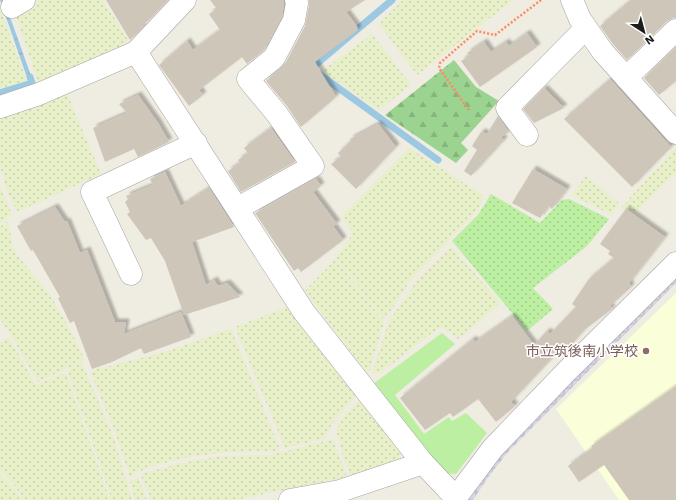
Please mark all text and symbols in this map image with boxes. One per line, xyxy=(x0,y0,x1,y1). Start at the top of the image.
north arrow xyxy=(624,12,664,52)
text: N xyxy=(642,32,657,47)
place label: 市立筑後南小学校 xyxy=(526,343,638,359)
marker: 市立筑後南小学校 xyxy=(641,346,651,356)

